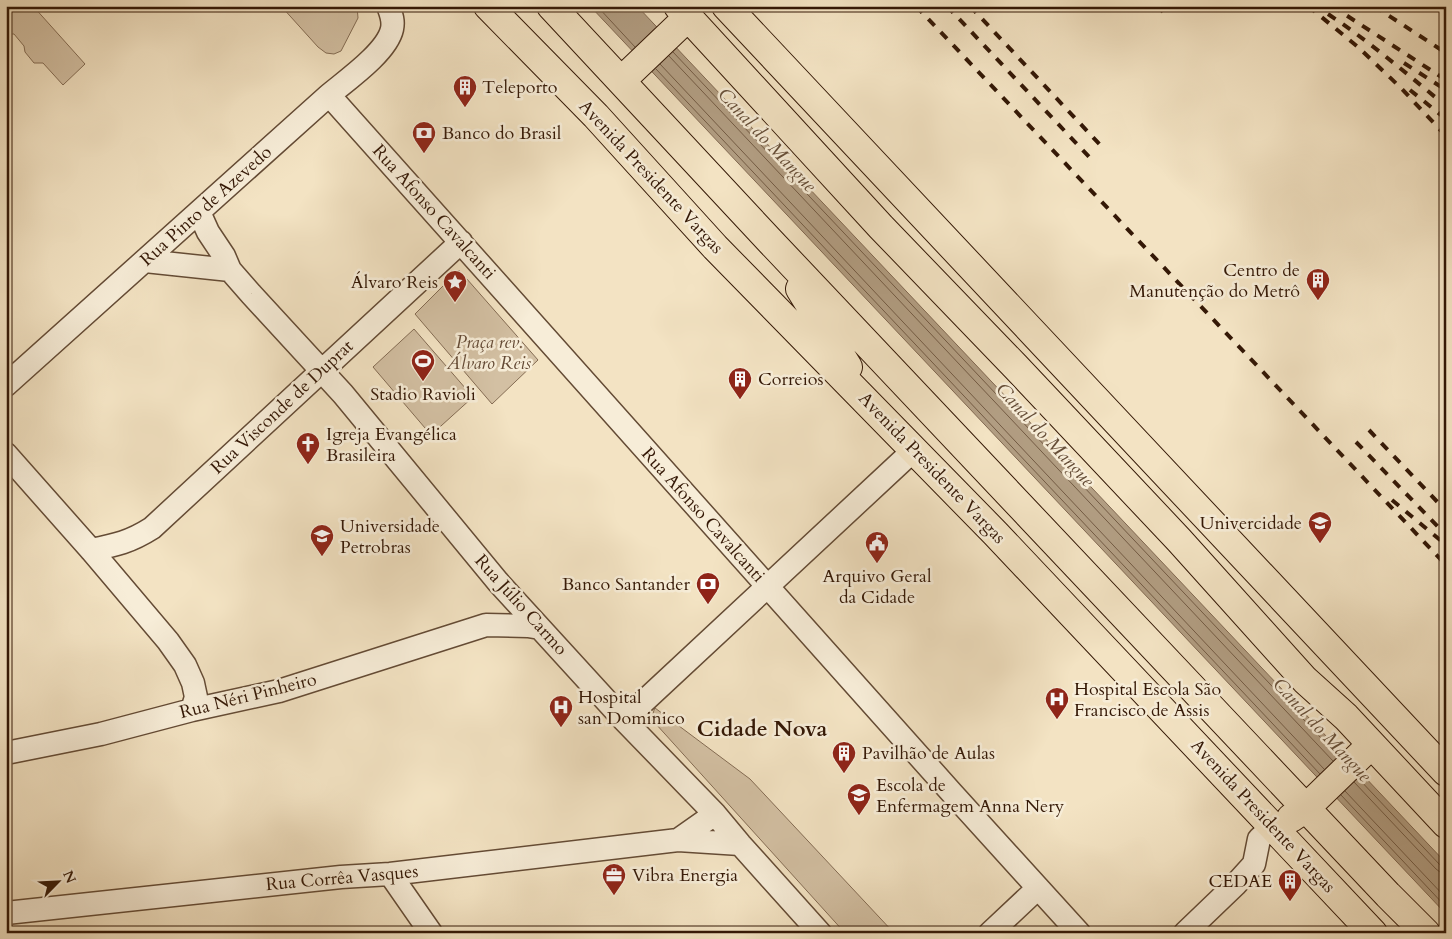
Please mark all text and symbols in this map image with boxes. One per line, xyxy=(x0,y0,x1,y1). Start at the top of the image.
building icon: Teleporto xyxy=(452,74,478,108)
place label: Teleporto xyxy=(482,75,558,100)
water label: Canal do Mangue xyxy=(712,82,823,198)
street label: Avenida Presidente Vargas xyxy=(573,95,729,259)
bank icon: Banco do Brasil xyxy=(411,120,437,154)
place label: Banco do Brasil xyxy=(442,121,562,146)
street label: Rua Afonso Cavalcanti xyxy=(367,139,501,285)
street label: Rua Pinto de Azevedo xyxy=(135,140,277,272)
place label: Centro de Manutenção do Metrô xyxy=(1129,258,1300,304)
building icon: Centro de Manutenção do Metrô xyxy=(1305,267,1331,301)
place icon: Álvaro Reis xyxy=(442,269,468,303)
place label: Álvaro Reis xyxy=(351,270,438,295)
park label: Praça rev. Álvaro Reis xyxy=(446,330,531,376)
street label: Rua Visconde de Duprat xyxy=(205,334,359,480)
sports icon: Stadio Ravioli xyxy=(410,348,436,382)
building icon: Correios xyxy=(727,366,753,400)
place label: Correios xyxy=(758,367,824,392)
water label: Canal do Mangue xyxy=(990,377,1101,493)
place label: Stadio Ravioli xyxy=(370,382,476,407)
street label: Avenida Presidente Vargas xyxy=(853,387,1011,549)
place label: Igreja Evangélica Brasileira xyxy=(326,422,457,468)
church icon: Igreja Evangélica Brasileira xyxy=(295,431,321,465)
street label: Rua Afonso Cavalcanti xyxy=(636,442,770,588)
school or university icon: Univercidade xyxy=(1307,510,1333,544)
place label: Univercidade xyxy=(1200,511,1302,536)
place label: Universidade Petrobras xyxy=(340,514,440,560)
school or university icon: Universidade Petrobras xyxy=(309,523,335,557)
public building icon: Arquivo Geral da Cidade xyxy=(864,530,890,564)
street label: Rua Júlio Carmo xyxy=(469,549,573,661)
place label: Arquivo Geral da Cidade xyxy=(823,564,932,610)
bank icon: Banco Santander xyxy=(695,571,721,605)
place label: Banco Santander xyxy=(562,572,690,597)
street label: Rua Néri Pinheiro xyxy=(177,667,319,725)
water label: Canal do Mangue xyxy=(1267,672,1378,788)
place label: Hospital Escola São Francisco de Assis xyxy=(1074,677,1221,723)
place label: Hospital san Dominico xyxy=(578,685,685,731)
hospital icon: Hospital Escola São Francisco de Assis xyxy=(1044,686,1070,720)
hospital icon: Hospital san Dominico xyxy=(548,694,574,728)
district label: Cidade Nova xyxy=(697,714,827,744)
street label: Avenida Presidente Vargas xyxy=(1185,734,1341,898)
building icon: Pavilhão de Aulas xyxy=(831,740,857,774)
place label: Pavilhão de Aulas xyxy=(862,741,995,766)
place label: Escola de Enfermagem Anna Nery xyxy=(876,773,1065,819)
school or university icon: Escola de Enfermagem Anna Nery xyxy=(846,782,872,816)
north arrow xyxy=(32,856,82,906)
street label: Rua Corrêa Vasques xyxy=(265,859,419,897)
office icon: Vibra Energia xyxy=(601,862,627,896)
place label: Vibra Energia xyxy=(632,863,738,888)
text: N xyxy=(58,867,81,886)
building icon: CEDAE xyxy=(1277,868,1303,902)
place label: CEDAE xyxy=(1209,869,1272,894)

